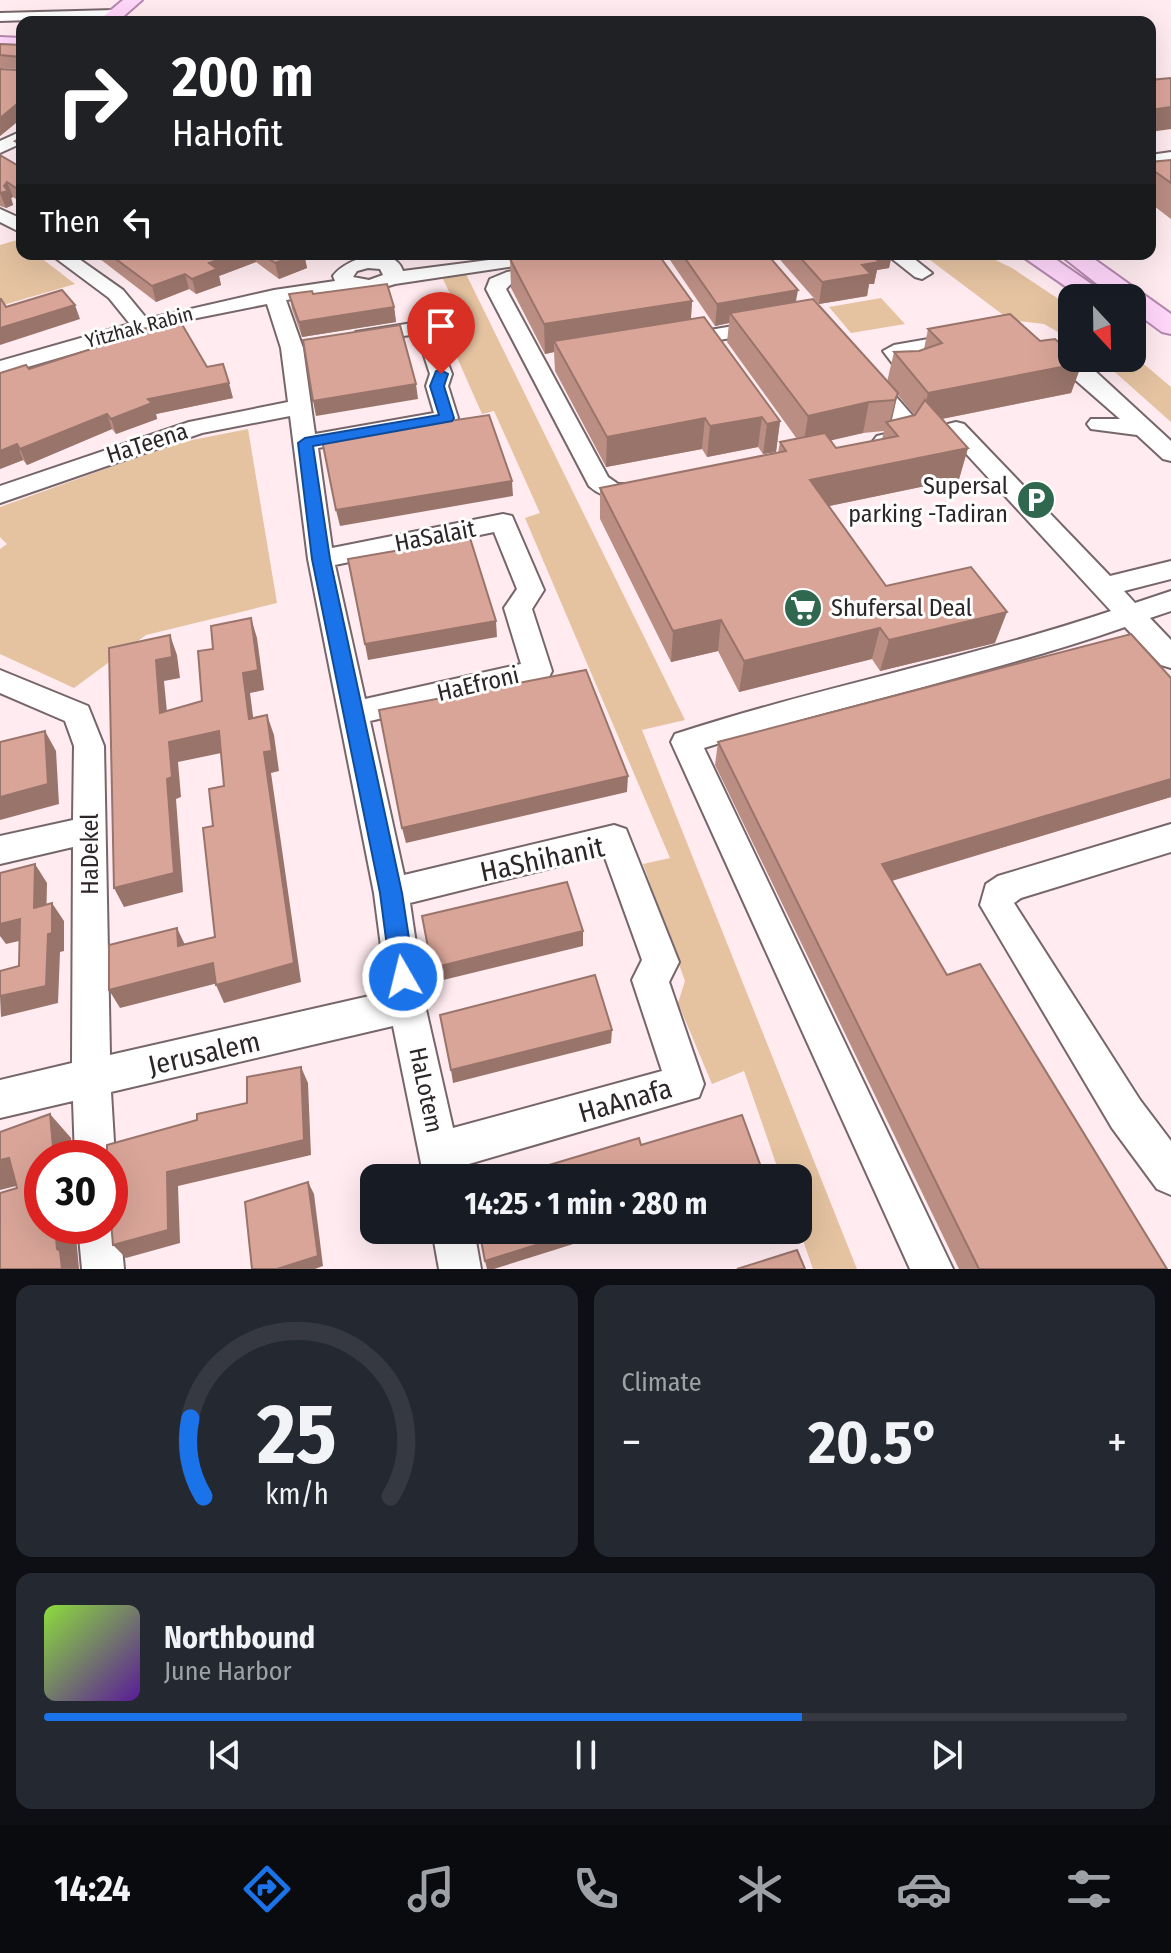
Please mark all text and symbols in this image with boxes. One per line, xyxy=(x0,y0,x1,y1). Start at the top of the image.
text: 200 m xyxy=(172,44,313,111)
icon: right xyxy=(40,48,144,152)
text: HaHofit xyxy=(172,112,283,156)
icon: left xyxy=(116,200,160,244)
text: Then xyxy=(40,204,100,240)
north arrow xyxy=(1058,284,1146,372)
map controls xyxy=(1058,284,1146,372)
pin xyxy=(407,292,475,374)
street label: Yitzhak Rabin xyxy=(83,301,195,353)
icon: arrive xyxy=(419,304,463,348)
street label: HaTeena xyxy=(103,417,191,469)
place label: Supersal parking -Tadiran xyxy=(848,472,1008,528)
parking icon: Supersal parking -Tadiran xyxy=(1015,479,1057,521)
street label: HaSalait xyxy=(392,514,478,558)
supermarket icon: Shufersal Deal xyxy=(782,587,824,629)
place label: Shufersal Deal xyxy=(831,594,972,622)
street label: HaEfroni xyxy=(434,661,522,707)
street label: HaDekel xyxy=(76,813,104,895)
street label: HaShihanit xyxy=(477,830,608,889)
position arrow xyxy=(361,935,445,1019)
street label: Jerusalem xyxy=(145,1025,263,1082)
street label: HaLotem xyxy=(403,1045,449,1135)
street label: HaAnafa xyxy=(575,1071,676,1130)
speed limit sign: 30 xyxy=(24,1140,128,1244)
text: 14:25 · 1 min · 280 m xyxy=(465,1186,707,1222)
text: Climate xyxy=(622,1367,702,1398)
text: 25 xyxy=(256,1385,336,1485)
text: 20.5° xyxy=(808,1407,940,1479)
text: − xyxy=(622,1416,641,1469)
text: + xyxy=(1107,1416,1127,1469)
text: km/h xyxy=(265,1477,329,1512)
text: Northbound xyxy=(164,1620,315,1656)
text: June Harbor xyxy=(164,1656,292,1687)
icon: previous xyxy=(203,1733,247,1777)
icon: pause xyxy=(564,1733,608,1777)
icon: next xyxy=(925,1733,969,1777)
icon: directions xyxy=(239,1861,295,1917)
icon: music xyxy=(403,1861,459,1917)
icon: phone xyxy=(568,1861,624,1917)
icon: climate xyxy=(732,1861,788,1917)
icon: car xyxy=(896,1861,952,1917)
icon: filters xyxy=(1061,1861,1117,1917)
text: 14:24 xyxy=(54,1867,131,1911)

